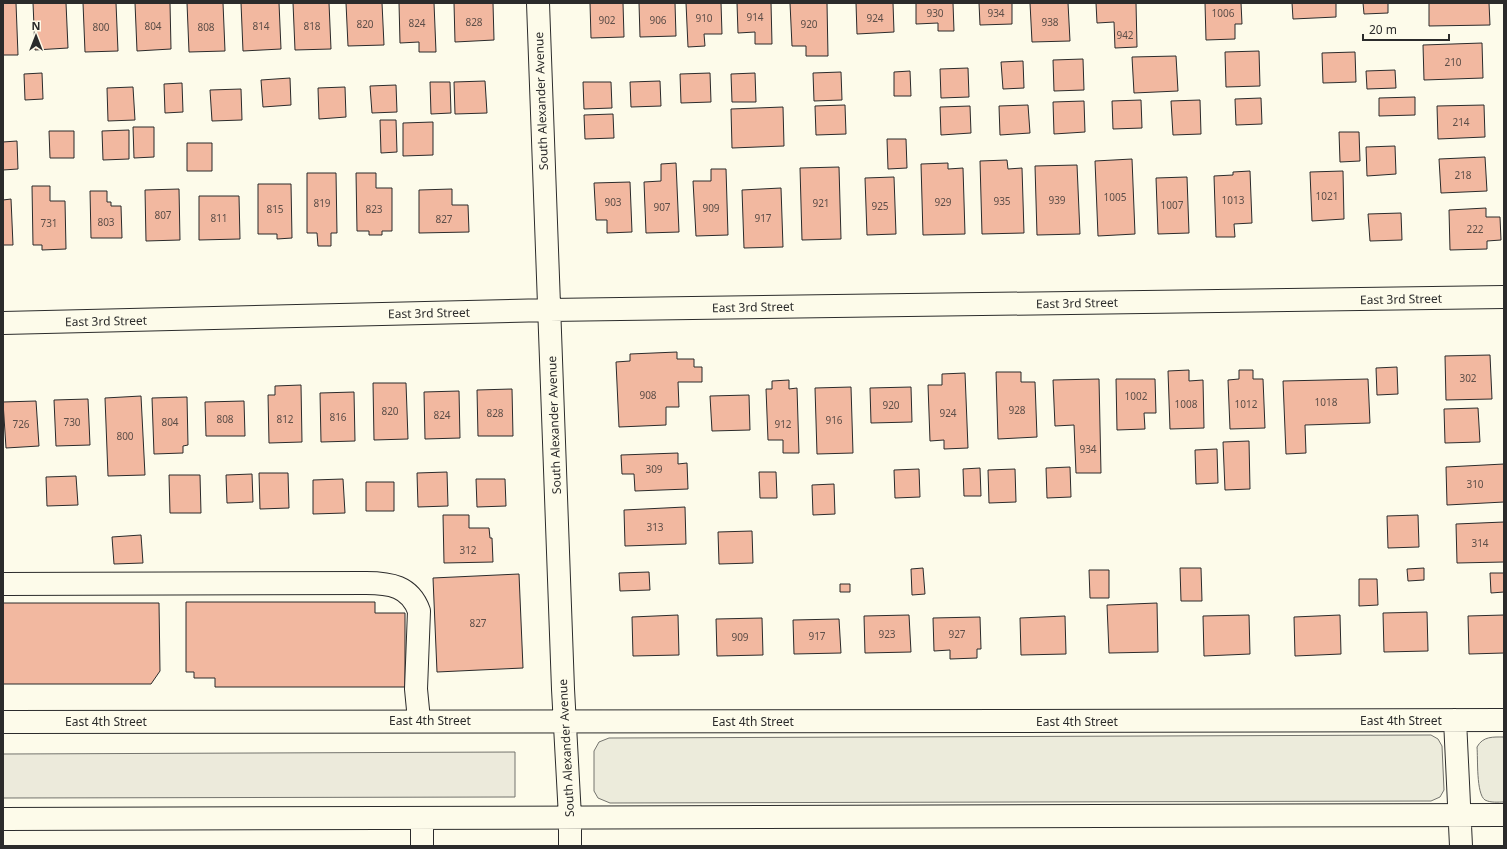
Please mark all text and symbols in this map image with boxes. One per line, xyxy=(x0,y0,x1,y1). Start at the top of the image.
house number: 930 xyxy=(926,6,944,20)
house number: 934 xyxy=(987,6,1005,20)
house number: 1006 xyxy=(1212,6,1235,20)
house number: 914 xyxy=(746,10,764,24)
house number: 910 xyxy=(695,11,713,25)
house number: 924 xyxy=(866,11,884,25)
house number: 902 xyxy=(598,13,616,27)
house number: 906 xyxy=(649,13,667,27)
house number: 828 xyxy=(465,15,483,29)
house number: 938 xyxy=(1041,15,1059,29)
north arrow xyxy=(16,16,56,56)
house number: 824 xyxy=(408,16,426,30)
scale bar xyxy=(1363,16,1449,42)
house number: 820 xyxy=(356,17,374,31)
house number: 920 xyxy=(800,17,818,31)
text: N xyxy=(32,18,40,33)
house number: 804 xyxy=(144,19,162,33)
house number: 814 xyxy=(252,19,270,33)
house number: 818 xyxy=(303,19,321,33)
house number: 800 xyxy=(92,20,110,34)
house number: 808 xyxy=(197,20,215,34)
text: 20 m xyxy=(1369,21,1397,38)
house number: 942 xyxy=(1116,28,1134,42)
street label: South Alexander Avenue xyxy=(530,31,552,170)
house number: 210 xyxy=(1444,55,1462,69)
house number: 214 xyxy=(1452,115,1470,129)
house number: 218 xyxy=(1454,168,1472,182)
house number: 1021 xyxy=(1316,189,1338,203)
house number: 1005 xyxy=(1104,190,1127,204)
house number: 939 xyxy=(1048,193,1066,207)
house number: 1013 xyxy=(1222,193,1245,207)
house number: 935 xyxy=(993,194,1011,208)
house number: 903 xyxy=(604,195,622,209)
house number: 929 xyxy=(934,195,952,209)
house number: 819 xyxy=(313,196,331,210)
house number: 921 xyxy=(812,196,830,210)
house number: 1007 xyxy=(1161,198,1184,212)
house number: 925 xyxy=(871,199,889,213)
house number: 907 xyxy=(653,200,671,214)
house number: 909 xyxy=(702,201,720,215)
house number: 815 xyxy=(266,202,284,216)
house number: 823 xyxy=(365,202,383,216)
house number: 807 xyxy=(154,208,172,222)
house number: 811 xyxy=(210,211,228,225)
house number: 917 xyxy=(754,211,772,225)
house number: 827 xyxy=(435,212,453,226)
house number: 803 xyxy=(97,215,115,229)
house number: 731 xyxy=(40,216,58,230)
house number: 222 xyxy=(1466,222,1484,236)
street label: East 3rd Street xyxy=(1360,290,1443,308)
street label: East 3rd Street xyxy=(1036,294,1119,312)
street label: East 3rd Street xyxy=(712,298,795,316)
street label: East 3rd Street xyxy=(388,304,471,322)
street label: East 3rd Street xyxy=(65,312,148,330)
street label: South Alexander Avenue xyxy=(543,355,565,494)
house number: 302 xyxy=(1459,371,1477,385)
house number: 908 xyxy=(639,388,657,402)
house number: 1002 xyxy=(1125,389,1148,403)
house number: 1018 xyxy=(1315,395,1338,409)
house number: 1008 xyxy=(1175,397,1198,411)
house number: 1012 xyxy=(1235,397,1258,411)
house number: 920 xyxy=(882,398,900,412)
house number: 928 xyxy=(1008,403,1026,417)
house number: 820 xyxy=(381,404,399,418)
house number: 828 xyxy=(486,406,504,420)
house number: 924 xyxy=(939,406,957,420)
house number: 824 xyxy=(433,408,451,422)
house number: 816 xyxy=(329,410,347,424)
house number: 808 xyxy=(216,412,234,426)
house number: 812 xyxy=(276,412,294,426)
house number: 916 xyxy=(825,413,843,427)
house number: 730 xyxy=(63,415,81,429)
house number: 804 xyxy=(161,415,179,429)
house number: 726 xyxy=(12,417,30,431)
house number: 912 xyxy=(774,417,792,431)
house number: 800 xyxy=(116,429,134,443)
house number: 934 xyxy=(1079,442,1097,456)
house number: 309 xyxy=(645,462,663,476)
house number: 310 xyxy=(1466,477,1484,491)
house number: 313 xyxy=(646,520,664,534)
house number: 314 xyxy=(1471,536,1489,550)
house number: 312 xyxy=(459,543,477,557)
house number: 827 xyxy=(469,616,487,630)
house number: 923 xyxy=(878,627,896,641)
house number: 927 xyxy=(948,627,966,641)
house number: 917 xyxy=(808,629,826,643)
house number: 909 xyxy=(731,630,749,644)
street label: South Alexander Avenue xyxy=(554,678,578,817)
street label: East 4th Street xyxy=(389,712,472,729)
street label: East 4th Street xyxy=(1360,712,1443,729)
street label: East 4th Street xyxy=(65,713,148,730)
street label: East 4th Street xyxy=(712,713,795,730)
street label: East 4th Street xyxy=(1036,713,1119,730)

